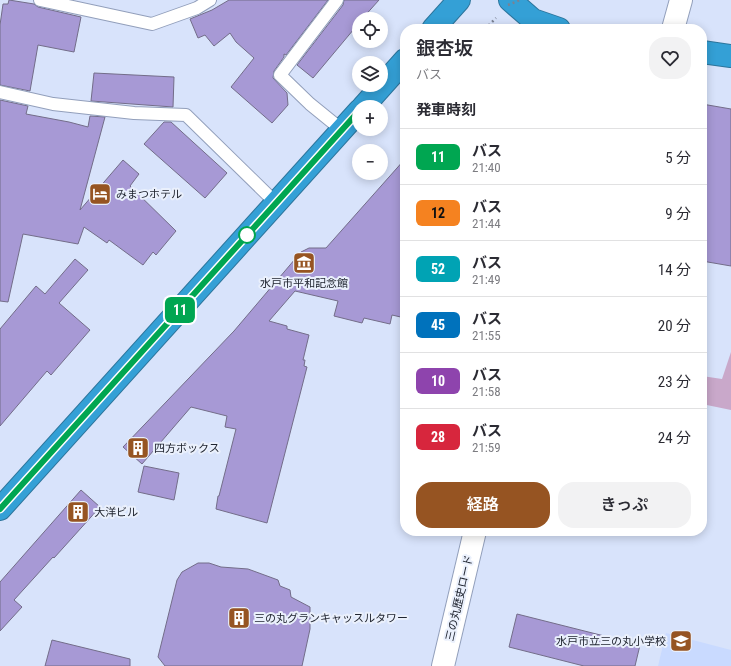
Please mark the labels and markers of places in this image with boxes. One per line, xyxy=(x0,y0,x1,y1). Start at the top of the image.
hotel icon: みまつホテル xyxy=(87,181,113,207)
place label: みまつホテル xyxy=(116,188,182,201)
unlabelled marker xyxy=(238,226,256,244)
museum icon: 水戸市平和記念館 xyxy=(291,250,317,276)
place label: 水戸市平和記念館 xyxy=(260,277,348,290)
building icon: 四方ボックス xyxy=(125,435,151,461)
place label: 四方ボックス xyxy=(154,442,220,455)
building icon: 大洋ビル xyxy=(65,499,91,525)
place label: 大洋ビル xyxy=(94,506,138,519)
building icon: 三の丸グランキャッスルタワー xyxy=(226,605,252,631)
place label: 三の丸グランキャッスルタワー xyxy=(254,612,408,625)
school or university icon: 水戸市立三の丸小学校 xyxy=(668,628,694,654)
place label: 水戸市立三の丸小学校 xyxy=(556,635,666,648)

